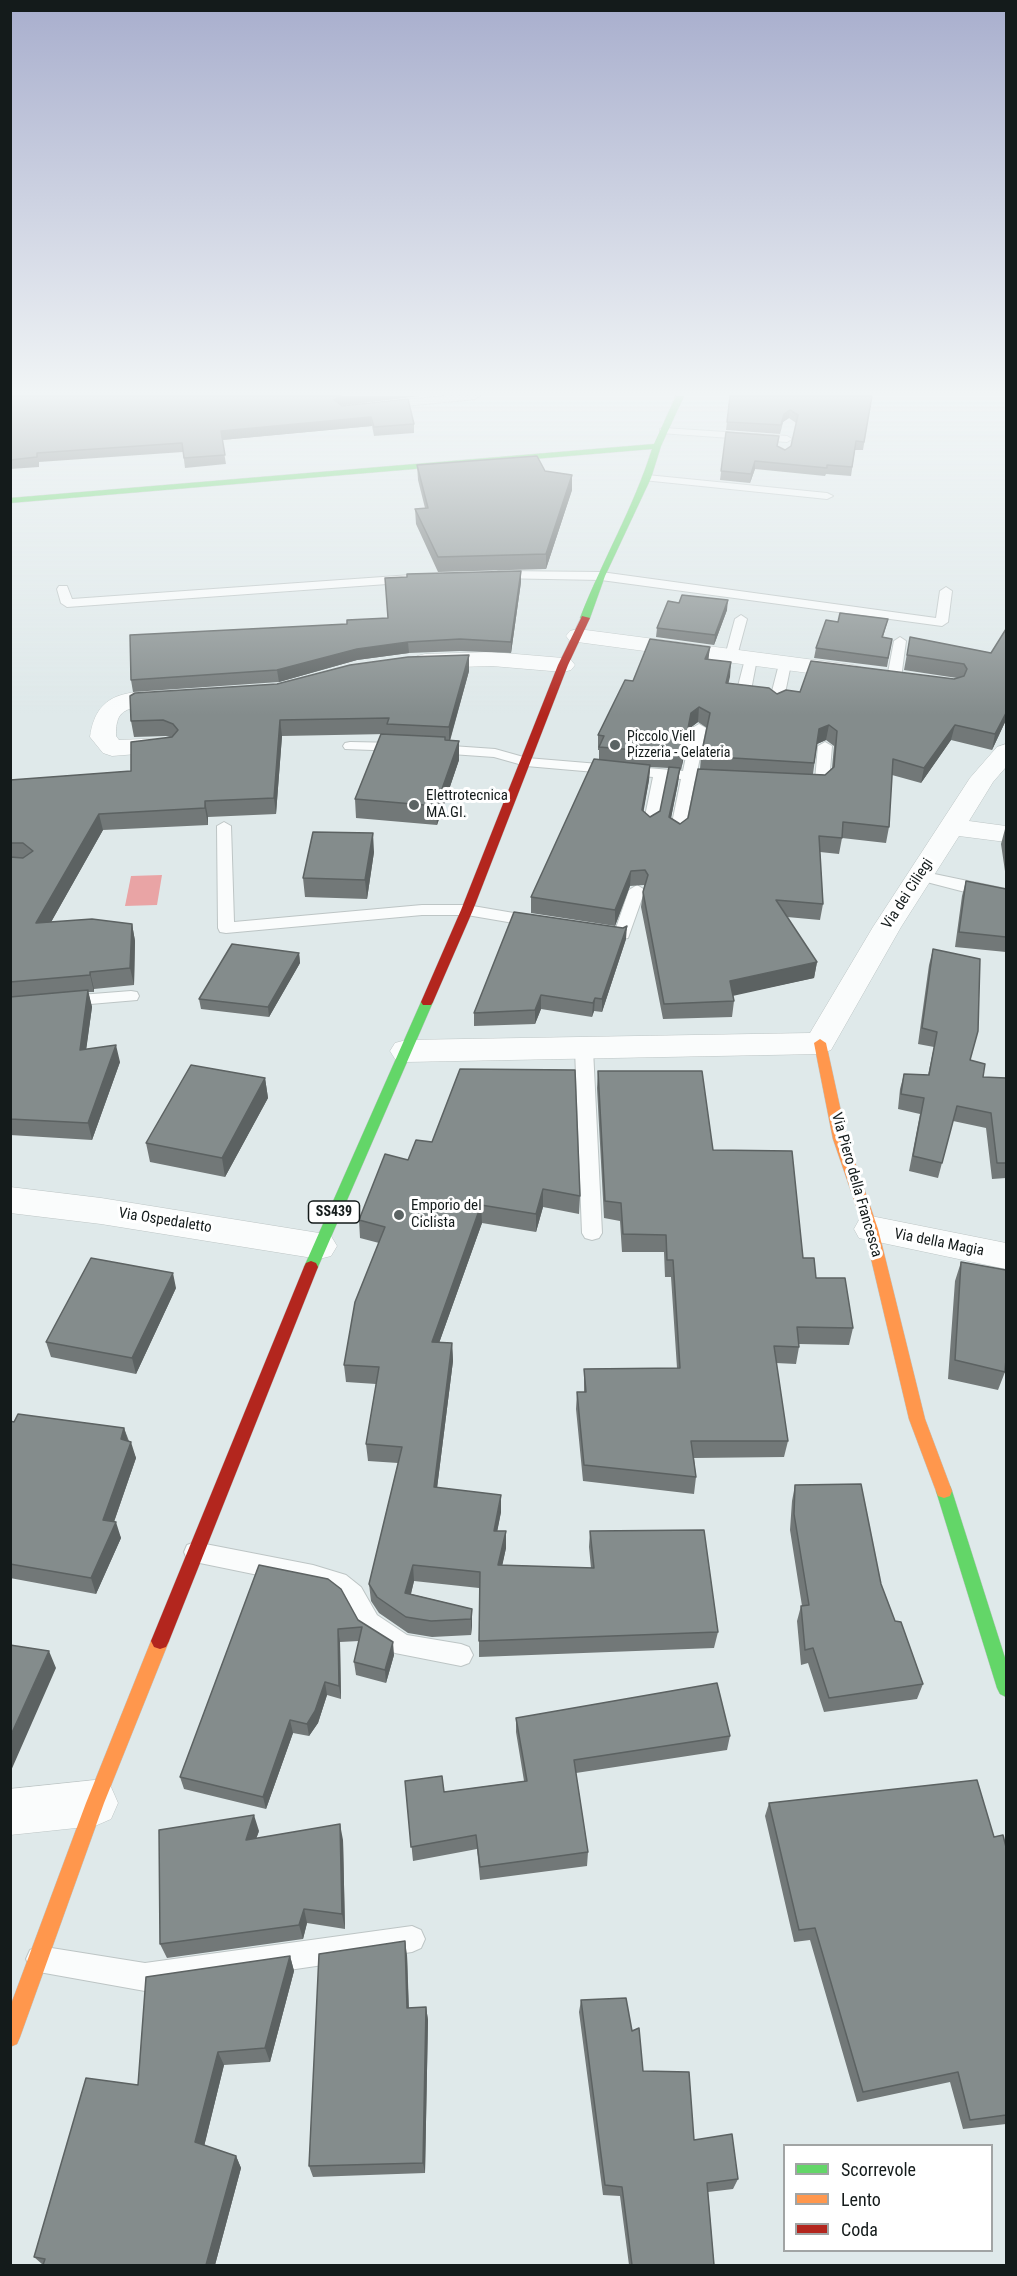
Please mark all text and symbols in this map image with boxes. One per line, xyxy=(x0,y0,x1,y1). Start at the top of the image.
place label: Piccolo Viell Pizzeria - Gelateria xyxy=(627,729,730,762)
marker: Piccolo Viell Pizzeria - Gelateria xyxy=(608,738,622,752)
place label: Elettrotecnica MA.GI. xyxy=(426,787,508,822)
marker: Elettrotecnica MA.GI. xyxy=(407,798,421,812)
street label: Via dei Ciliegi xyxy=(879,855,937,933)
street label: Via Piero della Francesca xyxy=(827,1111,885,1259)
place label: Emporio del Ciclista xyxy=(411,1197,482,1232)
road number: SS439 xyxy=(308,1201,360,1223)
street label: Via Ospedaletto xyxy=(117,1205,213,1237)
marker: Emporio del Ciclista xyxy=(392,1208,406,1222)
street label: Via della Magia xyxy=(893,1225,985,1261)
legend xyxy=(783,2144,993,2252)
text: Scorrevole xyxy=(841,2159,916,2180)
text: Lento xyxy=(841,2189,881,2210)
text: Coda xyxy=(841,2219,878,2240)

